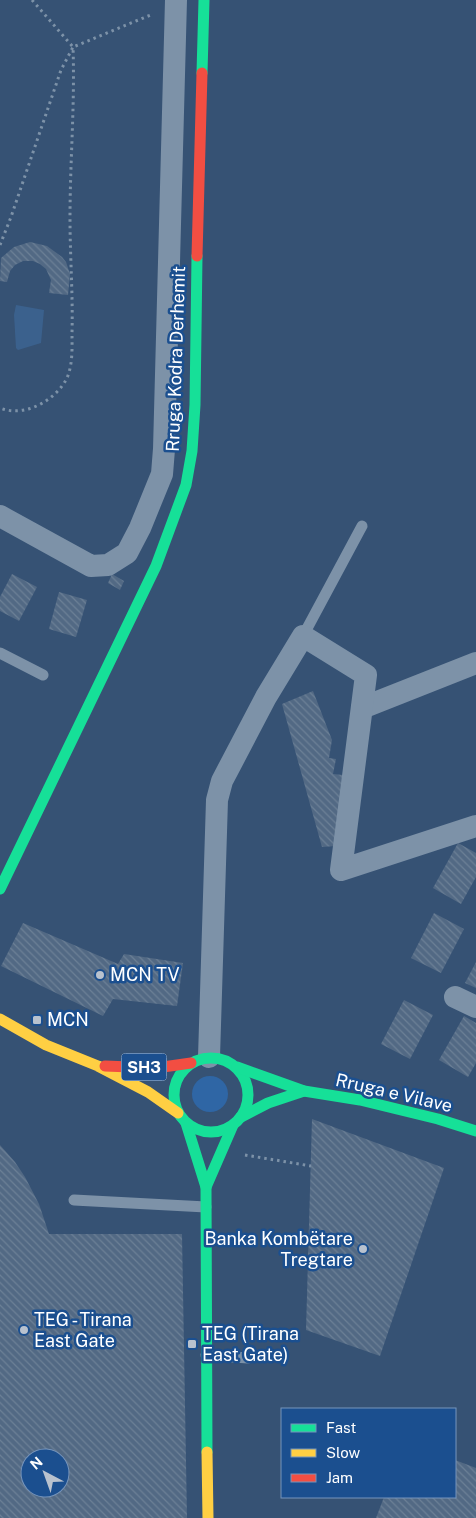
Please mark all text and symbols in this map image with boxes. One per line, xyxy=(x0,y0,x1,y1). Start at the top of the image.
street label: Rruga Kodra Derhemit xyxy=(162,266,189,452)
place label: MCN TV xyxy=(110,964,180,985)
marker: MCN TV xyxy=(94,969,106,981)
place label: MCN xyxy=(47,1009,89,1030)
marker: MCN xyxy=(31,1014,43,1026)
road number: SH3 xyxy=(122,1054,166,1080)
street label: Rruga e Vilave xyxy=(334,1069,455,1116)
place label: Banka Kombëtare Tregtare xyxy=(204,1228,353,1270)
marker: Banka Kombëtare Tregtare xyxy=(357,1243,369,1255)
place label: TEG - Tirana East Gate xyxy=(34,1309,132,1351)
place label: TEG (Tirana East Gate) xyxy=(202,1323,299,1365)
marker: TEG - Tirana East Gate xyxy=(18,1324,30,1336)
marker: TEG (Tirana East Gate) xyxy=(186,1338,198,1350)
legend xyxy=(281,1408,456,1498)
text: Fast xyxy=(326,1419,356,1436)
text: Slow xyxy=(326,1444,361,1461)
north arrow xyxy=(20,1448,70,1498)
text: N xyxy=(27,1454,46,1473)
text: Jam xyxy=(326,1469,353,1486)

